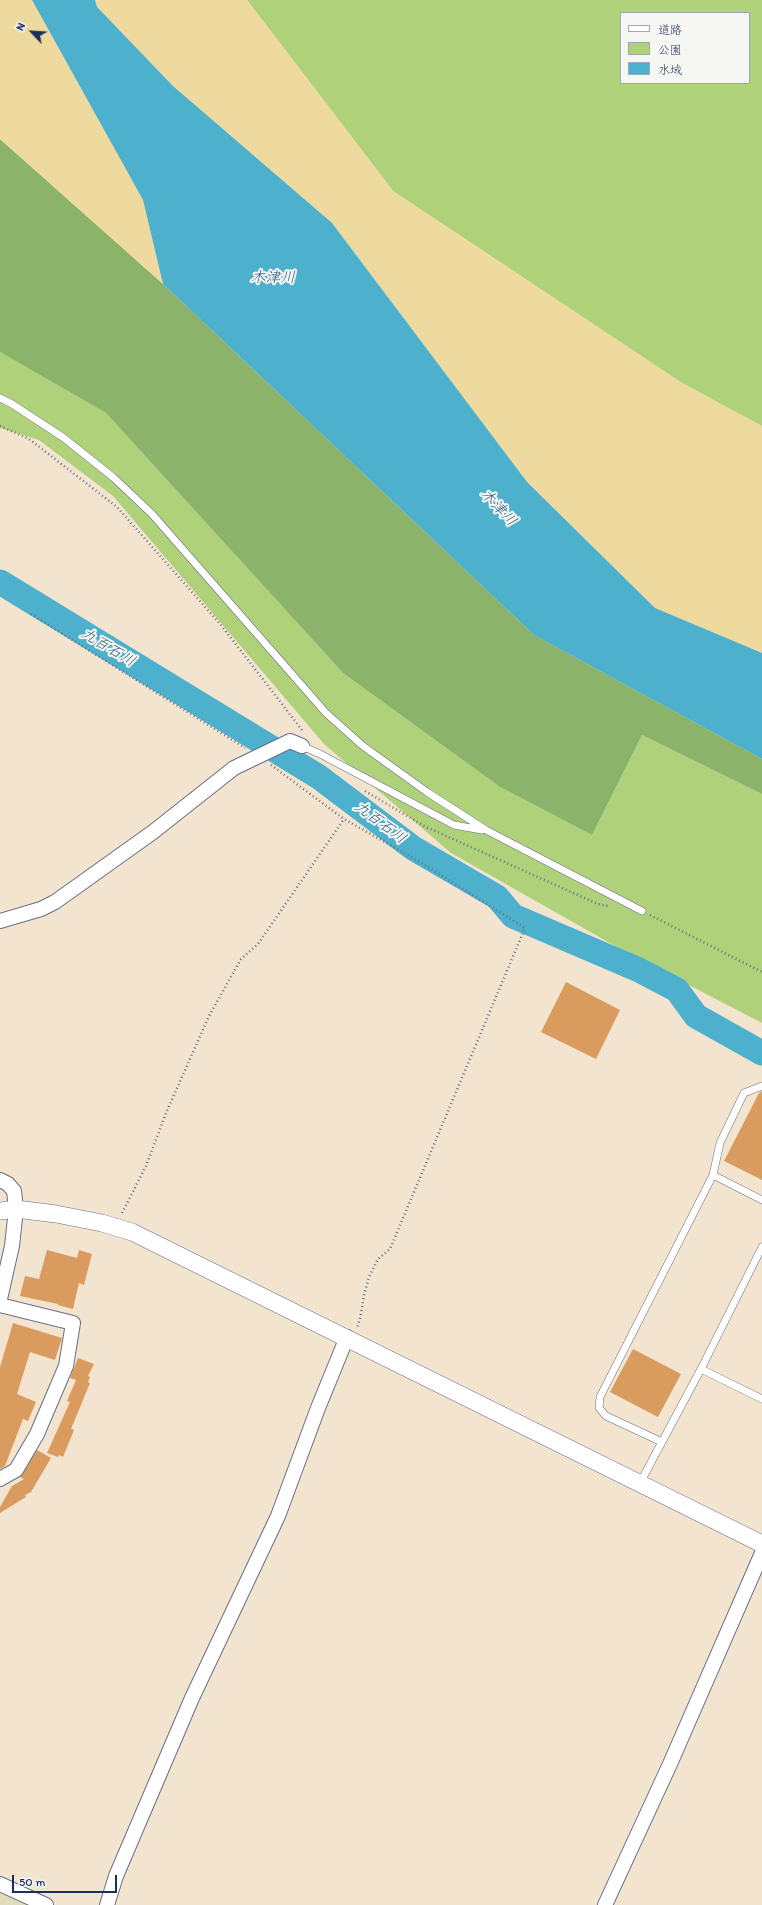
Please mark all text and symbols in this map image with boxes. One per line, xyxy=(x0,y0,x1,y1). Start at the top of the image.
north arrow xyxy=(12,12,52,52)
legend xyxy=(620,12,750,84)
text: N xyxy=(13,21,28,33)
text: 道路 xyxy=(658,23,682,37)
text: 公園 xyxy=(658,43,682,57)
text: 水域 xyxy=(658,63,682,77)
water label: 木津川 xyxy=(251,269,295,287)
water label: 木津川 xyxy=(476,486,520,530)
water label: 九百石川 xyxy=(78,625,138,671)
water label: 九百石川 xyxy=(351,798,409,848)
scale bar xyxy=(14,1867,119,1893)
text: 50 m xyxy=(19,1875,45,1889)

